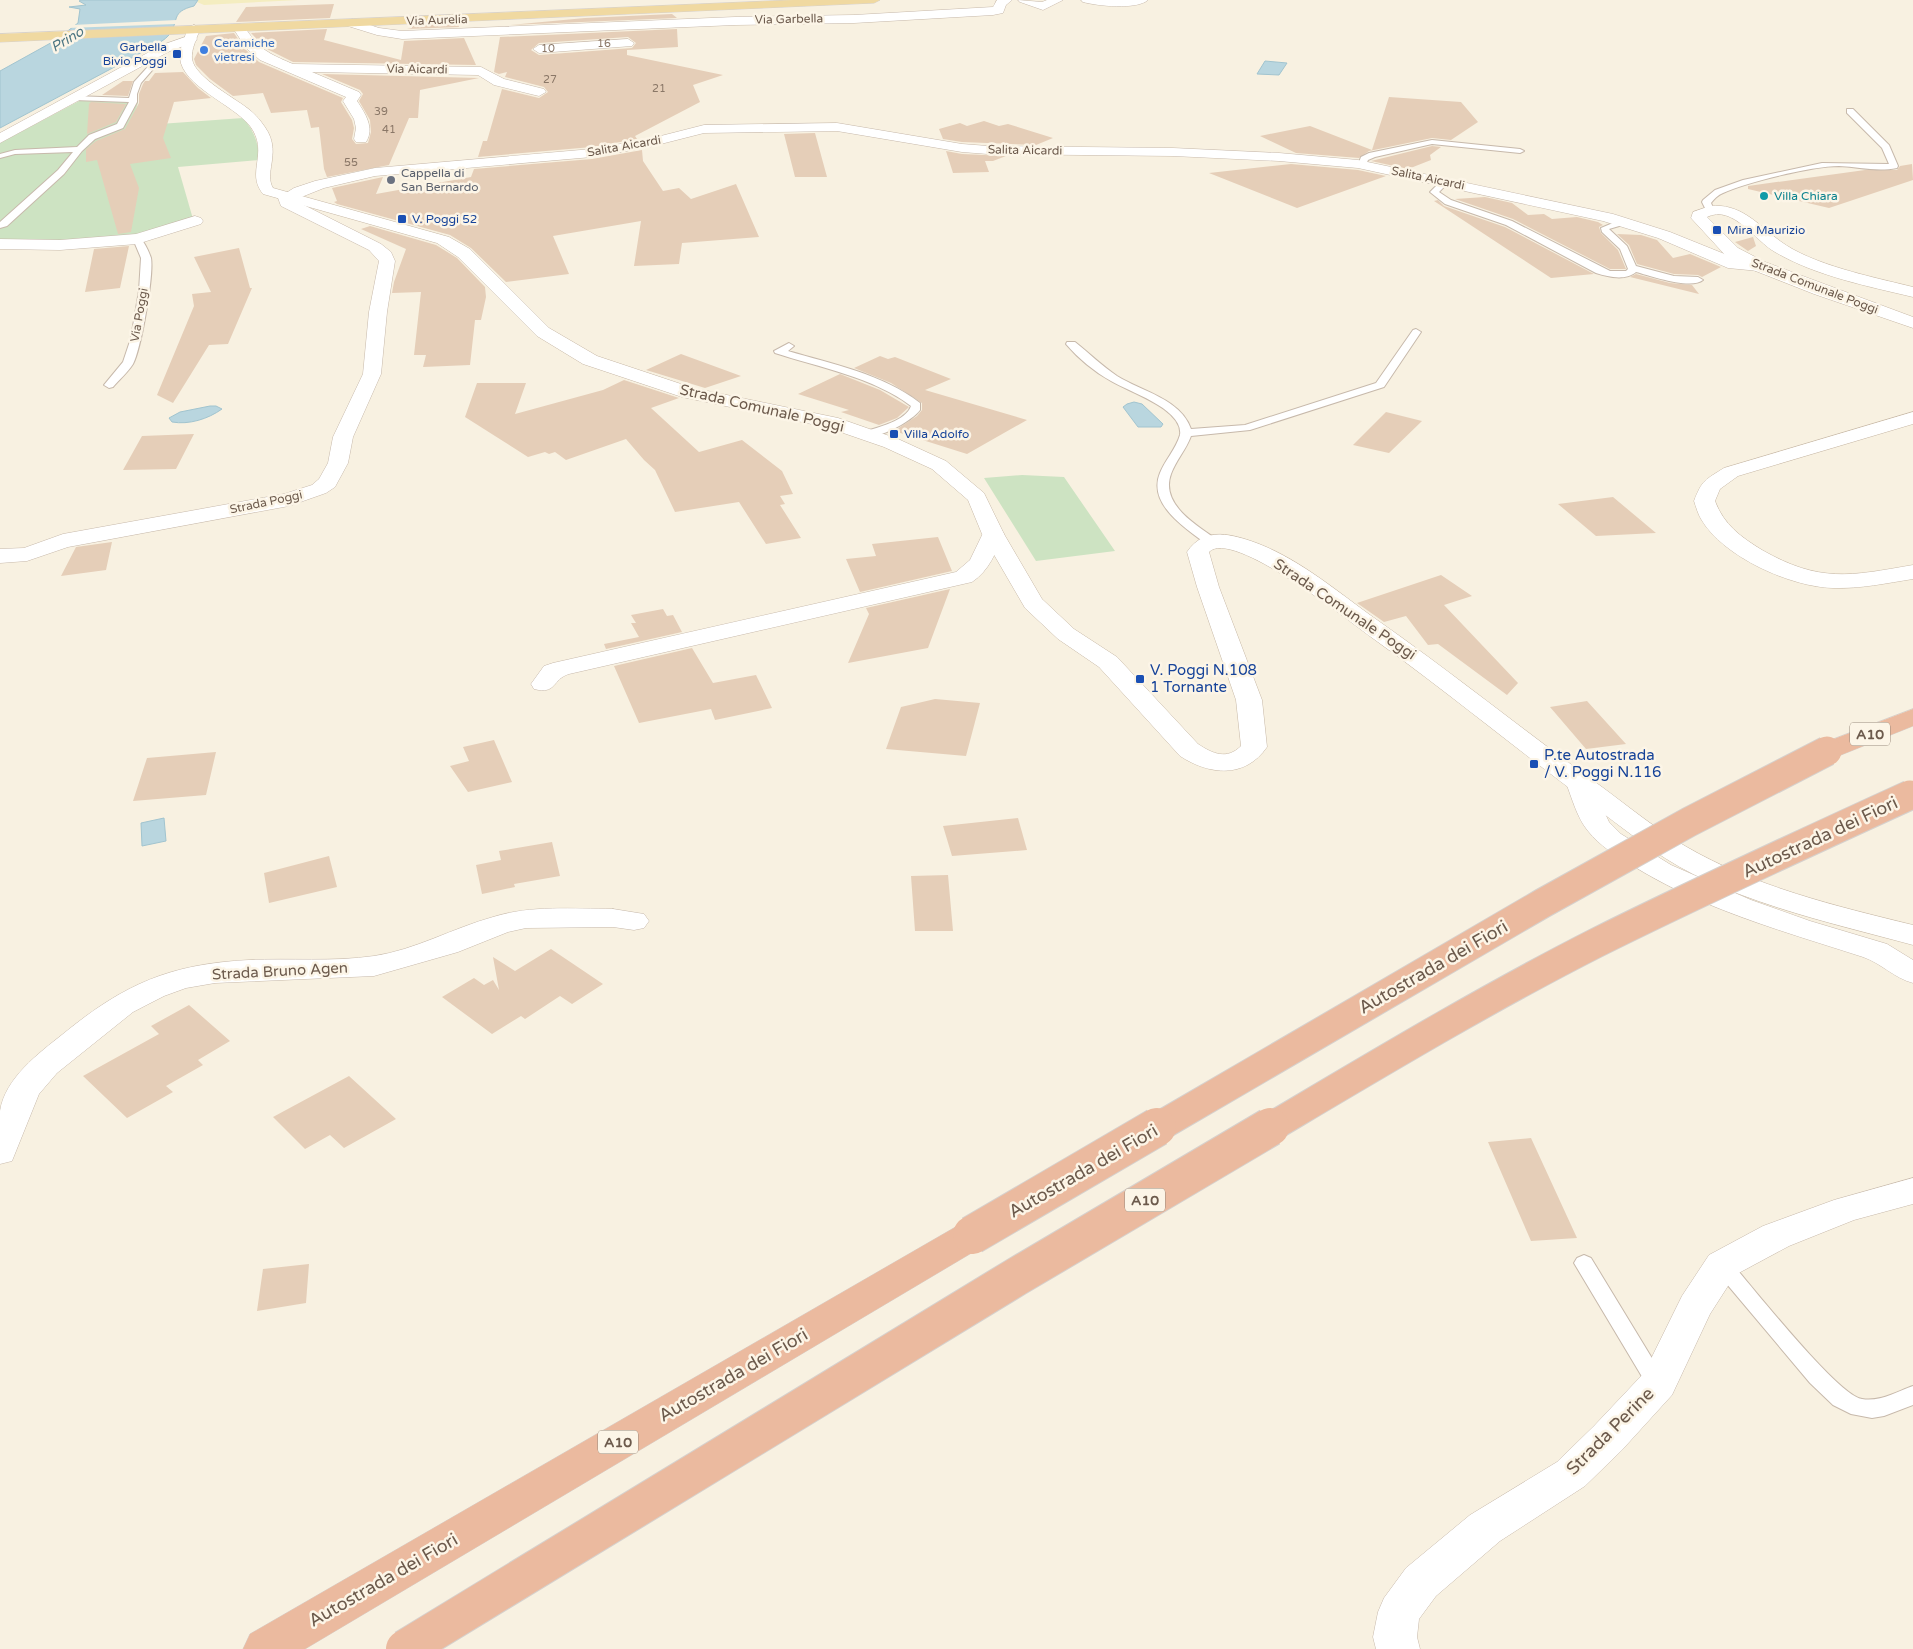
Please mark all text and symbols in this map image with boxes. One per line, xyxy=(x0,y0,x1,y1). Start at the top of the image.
street label: Via Garbella xyxy=(755,11,823,27)
street label: Via Aurelia xyxy=(406,12,468,28)
water label: Prino xyxy=(48,22,88,56)
place label: Ceramiche vietresi xyxy=(214,36,275,64)
house number: 16 xyxy=(597,37,611,50)
place label: Garbella Bivio Poggi xyxy=(103,40,167,68)
house number: 10 xyxy=(541,42,555,55)
marker: Ceramiche vietresi xyxy=(198,44,210,56)
marker: Garbella Bivio Poggi xyxy=(171,48,183,60)
street label: Via Aicardi xyxy=(386,61,448,77)
house number: 27 xyxy=(543,73,557,86)
house number: 21 xyxy=(652,82,666,95)
house number: 39 xyxy=(374,105,388,118)
house number: 41 xyxy=(382,123,396,136)
street label: Salita Aicardi xyxy=(586,133,662,159)
street label: Salita Aicardi xyxy=(988,142,1062,158)
house number: 55 xyxy=(344,156,358,169)
street label: Salita Aicardi xyxy=(1390,163,1466,193)
place label: Cappella di San Bernardo xyxy=(401,166,479,194)
marker: Cappella di San Bernardo xyxy=(385,174,397,186)
place label: Villa Chiara xyxy=(1774,189,1838,203)
marker: Villa Chiara xyxy=(1758,190,1770,202)
place label: V. Poggi 52 xyxy=(412,212,477,226)
marker: V. Poggi 52 xyxy=(396,213,408,225)
place label: Mira Maurizio xyxy=(1727,223,1805,237)
marker: Mira Maurizio xyxy=(1711,224,1723,236)
street label: Strada Comunale Poggi xyxy=(1750,255,1880,317)
street label: Via Poggi xyxy=(127,287,151,343)
street label: Strada Comunale Poggi xyxy=(678,380,846,436)
place label: Villa Adolfo xyxy=(904,427,969,441)
marker: Villa Adolfo xyxy=(888,428,900,440)
street label: Strada Poggi xyxy=(228,487,304,517)
street label: Strada Comunale Poggi xyxy=(1270,555,1420,663)
place label: V. Poggi N.108 1 Tornante xyxy=(1150,661,1257,696)
marker: V. Poggi N.108 1 Tornante xyxy=(1134,673,1146,685)
road number: A10 xyxy=(1850,722,1890,746)
place label: P.te Autostrada / V. Poggi N.116 xyxy=(1544,746,1662,781)
marker: P.te Autostrada / V. Poggi N.116 xyxy=(1528,758,1540,770)
street label: Autostrada dei Fiori xyxy=(1739,791,1901,883)
street label: Autostrada dei Fiori xyxy=(1354,915,1512,1019)
street label: Strada Bruno Agen xyxy=(212,958,348,984)
street label: Autostrada dei Fiori xyxy=(1004,1119,1162,1223)
road number: A10 xyxy=(1125,1188,1165,1212)
street label: Autostrada dei Fiori xyxy=(654,1323,812,1427)
street label: Strada Perine xyxy=(1561,1382,1659,1480)
road number: A10 xyxy=(598,1430,638,1454)
street label: Autostrada dei Fiori xyxy=(304,1528,462,1632)

